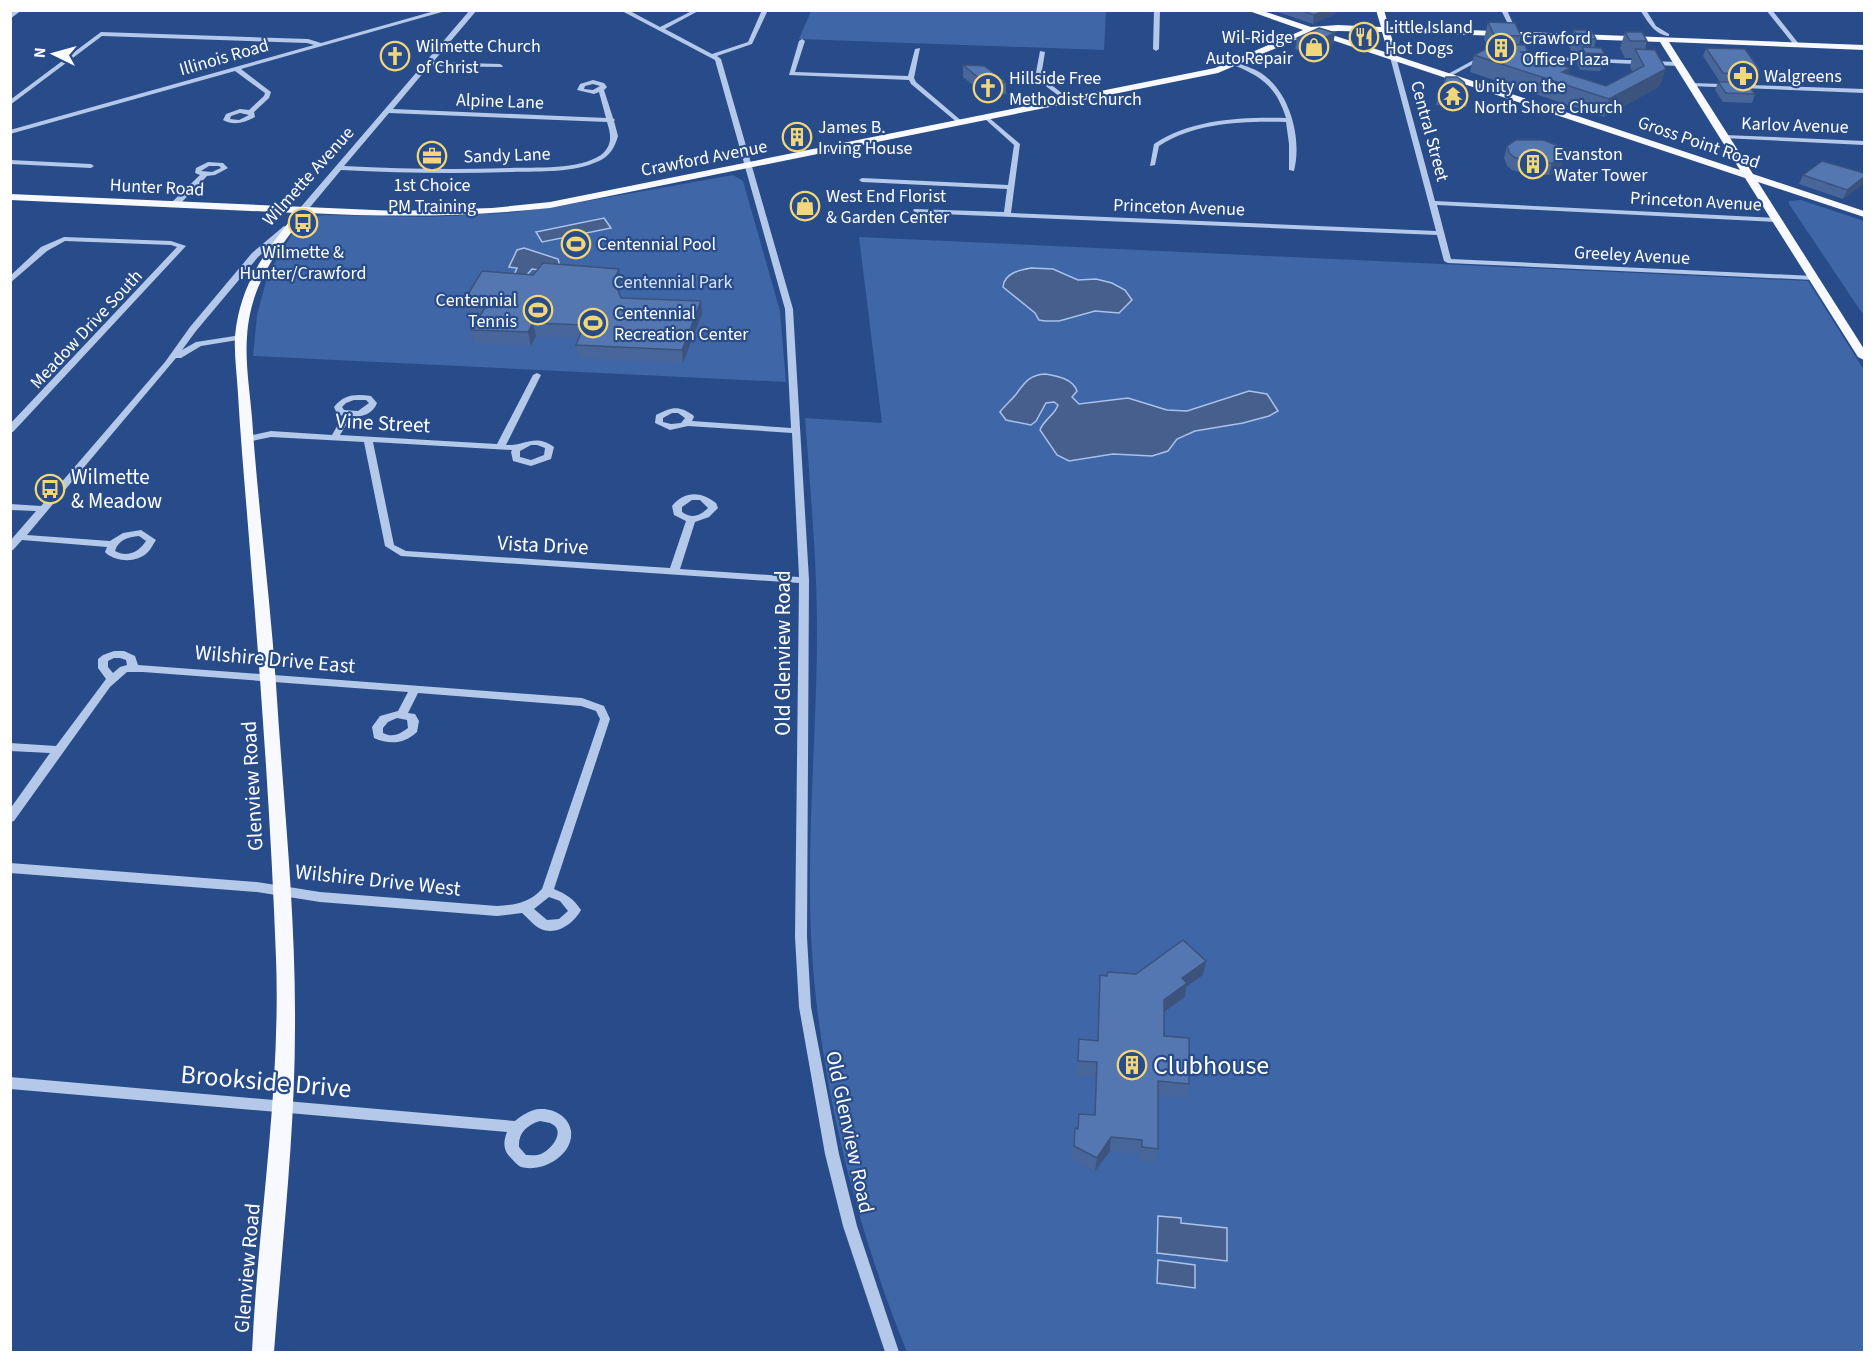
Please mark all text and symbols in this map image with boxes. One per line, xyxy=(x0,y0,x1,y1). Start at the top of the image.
place label: Little Island Hot Dogs xyxy=(1385,15,1473,61)
restaurant icon: Little Island Hot Dogs xyxy=(1348,21,1380,53)
north arrow xyxy=(24,24,84,84)
place label: Wil-Ridge Auto Repair xyxy=(1206,25,1294,71)
place label: Crawford Office Plaza xyxy=(1522,26,1609,72)
shop icon: Wil-Ridge Auto Repair xyxy=(1298,31,1330,63)
building icon: Crawford Office Plaza xyxy=(1485,32,1517,64)
street label: Illinois Road xyxy=(176,33,272,82)
place label: Wilmette Church of Christ xyxy=(416,34,541,80)
church icon: Wilmette Church of Christ xyxy=(379,40,411,72)
text: N xyxy=(29,47,51,59)
pharmacy icon: Walgreens xyxy=(1727,60,1759,92)
place label: Walgreens xyxy=(1764,64,1842,89)
place label: Hillside Free Methodist Church xyxy=(1009,66,1142,112)
church icon: Hillside Free Methodist Church xyxy=(972,72,1004,104)
place label: Unity on the North Shore Church xyxy=(1474,74,1623,120)
street label: Central Street xyxy=(1404,78,1455,184)
temple icon: Unity on the North Shore Church xyxy=(1437,80,1469,112)
street label: Alpine Lane xyxy=(456,87,544,116)
street label: Gross Point Road xyxy=(1634,110,1763,175)
street label: Karlov Avenue xyxy=(1741,111,1849,140)
place label: James B. Irving House xyxy=(818,115,913,161)
street label: Wilmette Avenue xyxy=(257,121,360,232)
building icon: James B. Irving House xyxy=(781,121,813,153)
street label: Crawford Avenue xyxy=(639,134,769,183)
office icon: 1st Choice PM Training xyxy=(416,140,448,172)
street label: Sandy Lane xyxy=(463,141,551,170)
place label: Evanston Water Tower xyxy=(1554,142,1648,188)
building icon: Evanston Water Tower xyxy=(1517,148,1549,180)
street label: Hunter Road xyxy=(109,173,205,202)
place label: 1st Choice PM Training xyxy=(388,173,476,219)
place label: West End Florist & Garden Center xyxy=(826,184,950,230)
street label: Princeton Avenue xyxy=(1630,186,1763,217)
shop icon: West End Florist & Garden Center xyxy=(789,190,821,222)
street label: Princeton Avenue xyxy=(1113,193,1245,222)
bus stop icon: Wilmette & Hunter/Crawford xyxy=(287,207,319,239)
sports icon: Centennial Pool xyxy=(560,228,592,260)
place label: Centennial Pool xyxy=(597,232,716,257)
place label: Wilmette & Hunter/Crawford xyxy=(240,240,366,286)
street label: Greeley Avenue xyxy=(1573,240,1691,271)
street label: Meadow Drive South xyxy=(24,264,148,394)
park label: Centennial Park xyxy=(614,270,733,295)
place label: Centennial Tennis xyxy=(435,288,517,334)
sports icon: Centennial Tennis xyxy=(522,294,554,326)
place label: Centennial Recreation Center xyxy=(614,301,749,347)
sports icon: Centennial Recreation Center xyxy=(577,307,609,339)
street label: Vine Street xyxy=(335,406,431,440)
place label: Wilmette & Meadow xyxy=(71,462,162,516)
bus stop icon: Wilmette & Meadow xyxy=(34,473,66,505)
street label: Vista Drive xyxy=(497,528,589,562)
street label: Old Glenview Road xyxy=(768,570,798,736)
street label: Wilshire Drive East xyxy=(194,637,356,681)
street label: Glenview Road xyxy=(234,720,270,852)
street label: Wilshire Drive West xyxy=(294,856,462,904)
place label: Clubhouse xyxy=(1153,1047,1269,1084)
street label: Old Glenview Road xyxy=(818,1048,882,1216)
building icon: Clubhouse xyxy=(1116,1049,1148,1081)
street label: Brookside Drive xyxy=(179,1056,353,1107)
street label: Glenview Road xyxy=(226,1202,268,1334)

